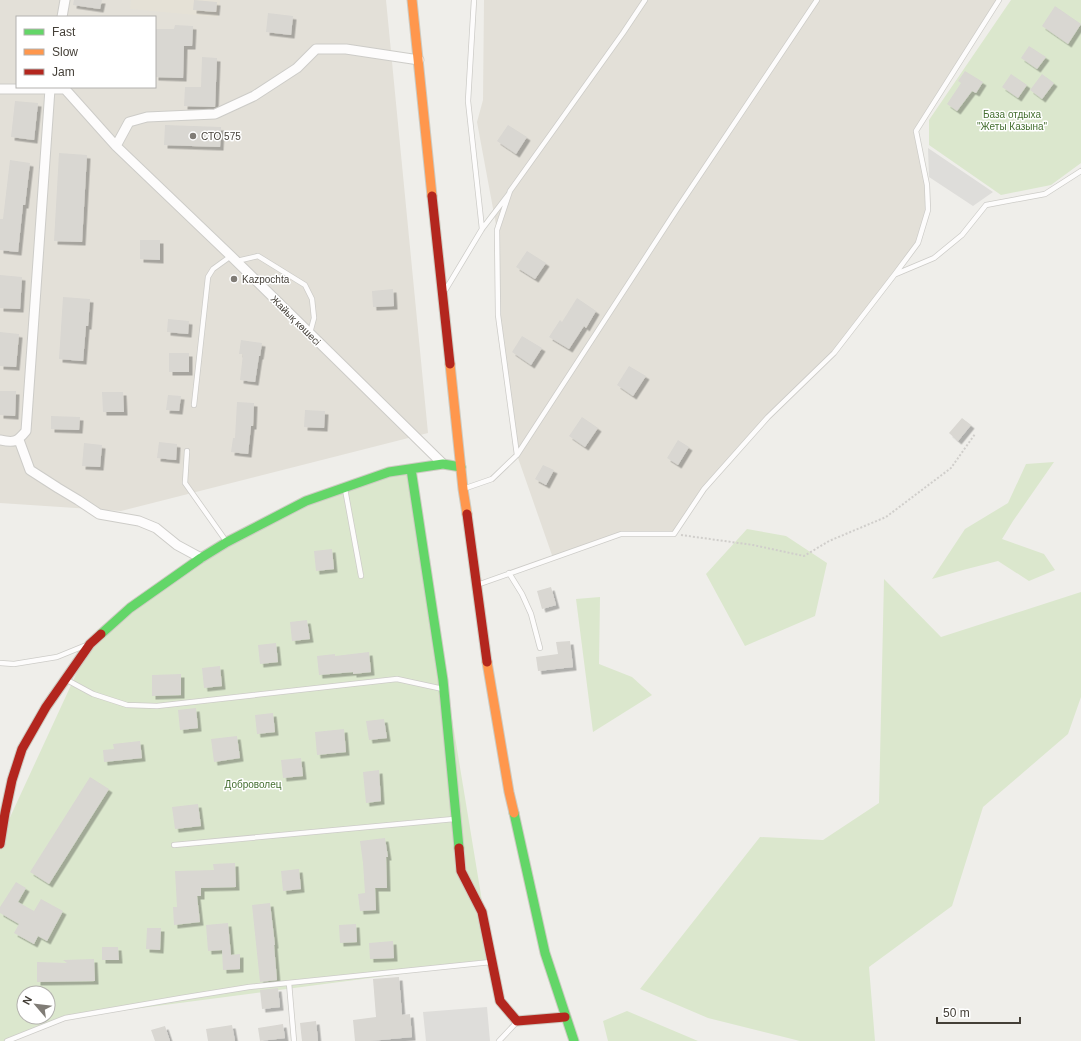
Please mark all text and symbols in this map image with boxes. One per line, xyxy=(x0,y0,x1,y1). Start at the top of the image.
legend xyxy=(16,16,156,88)
text: Fast xyxy=(52,25,76,39)
text: Slow xyxy=(52,45,78,59)
text: Jam xyxy=(52,65,75,79)
park label: База отдыха "Жеты Казына" xyxy=(977,109,1048,132)
marker: СТО 575 xyxy=(188,131,198,141)
place label: СТО 575 xyxy=(201,131,241,142)
marker: Kazpochta xyxy=(229,274,239,284)
place label: Kazpochta xyxy=(242,274,290,285)
street label: Жайық көшесі xyxy=(269,293,323,347)
park label: Доброволец xyxy=(225,779,282,790)
north arrow xyxy=(16,985,56,1025)
text: N xyxy=(20,994,34,1007)
scale bar xyxy=(937,999,1020,1025)
text: 50 m xyxy=(943,1006,970,1020)

